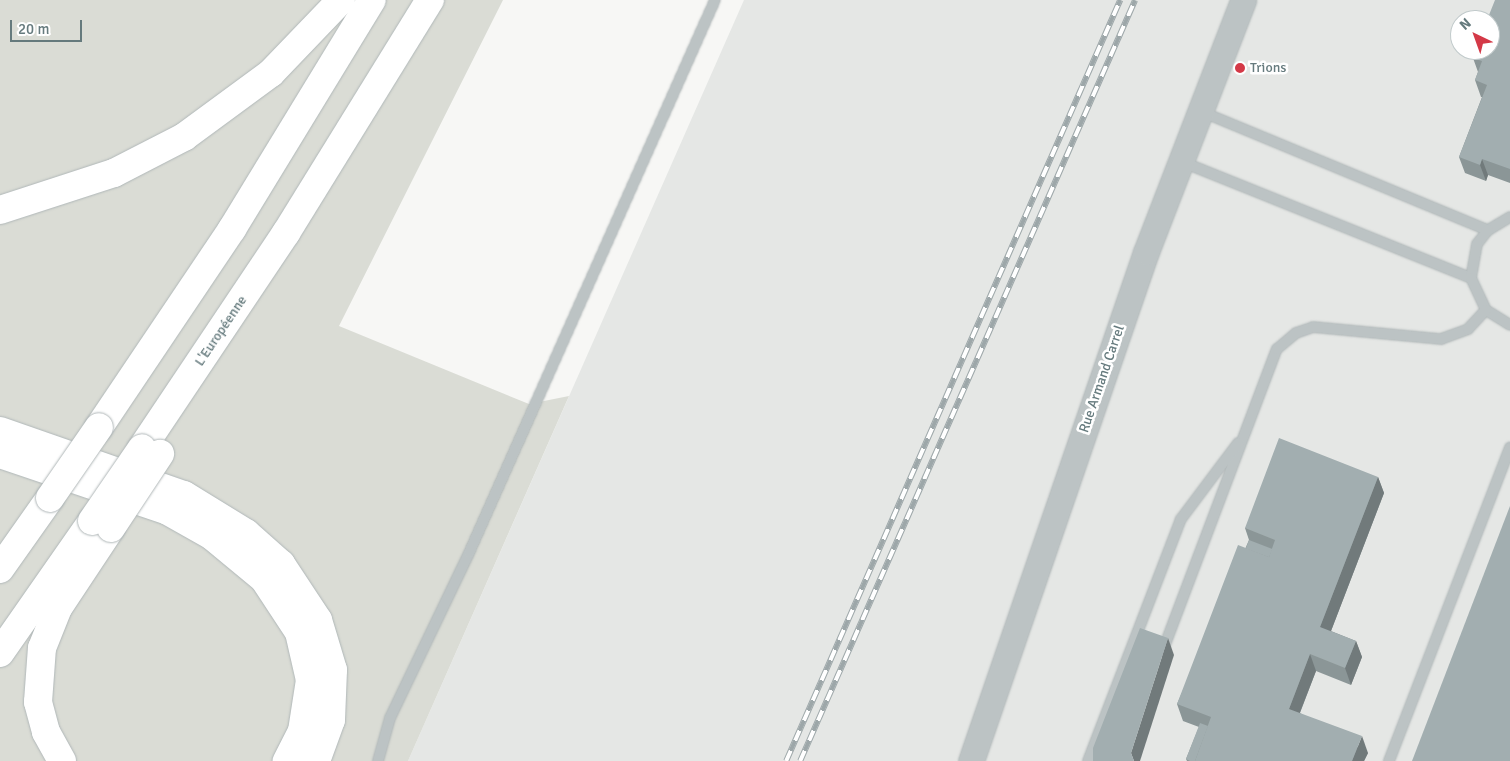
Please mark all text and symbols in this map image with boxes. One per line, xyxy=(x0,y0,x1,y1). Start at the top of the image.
scale bar xyxy=(12,10,85,42)
north arrow xyxy=(1450,10,1500,60)
text: N xyxy=(1456,15,1475,34)
text: 20 m xyxy=(18,20,49,38)
place label: Trions xyxy=(1250,60,1286,76)
marker: Trions xyxy=(1234,62,1246,74)
street label: L'Européenne xyxy=(191,293,251,369)
street label: Rue Armand Carrel xyxy=(1076,323,1128,435)

